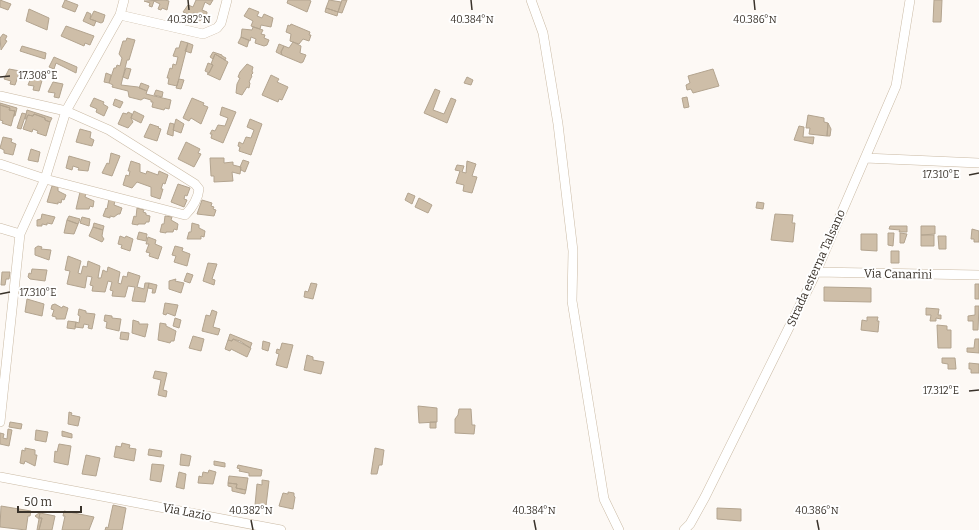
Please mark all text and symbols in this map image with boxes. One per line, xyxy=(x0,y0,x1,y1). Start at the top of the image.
text: 40.382°N xyxy=(167,14,211,26)
text: 40.384°N xyxy=(450,14,494,26)
text: 40.386°N xyxy=(733,14,777,26)
text: 17.308°E xyxy=(18,70,58,82)
text: 17.310°E xyxy=(923,169,959,181)
street label: Strada esterna Talsano xyxy=(784,207,848,329)
street label: Via Canarini xyxy=(864,266,933,282)
text: 17.310°E xyxy=(20,287,56,299)
text: 17.312°E xyxy=(923,385,959,397)
scale bar xyxy=(18,488,81,514)
text: 50 m xyxy=(24,495,53,509)
street label: Via Lazio xyxy=(161,500,213,524)
text: 40.382°N xyxy=(229,505,273,517)
text: 40.384°N xyxy=(512,505,556,517)
text: 40.386°N xyxy=(795,505,839,517)

